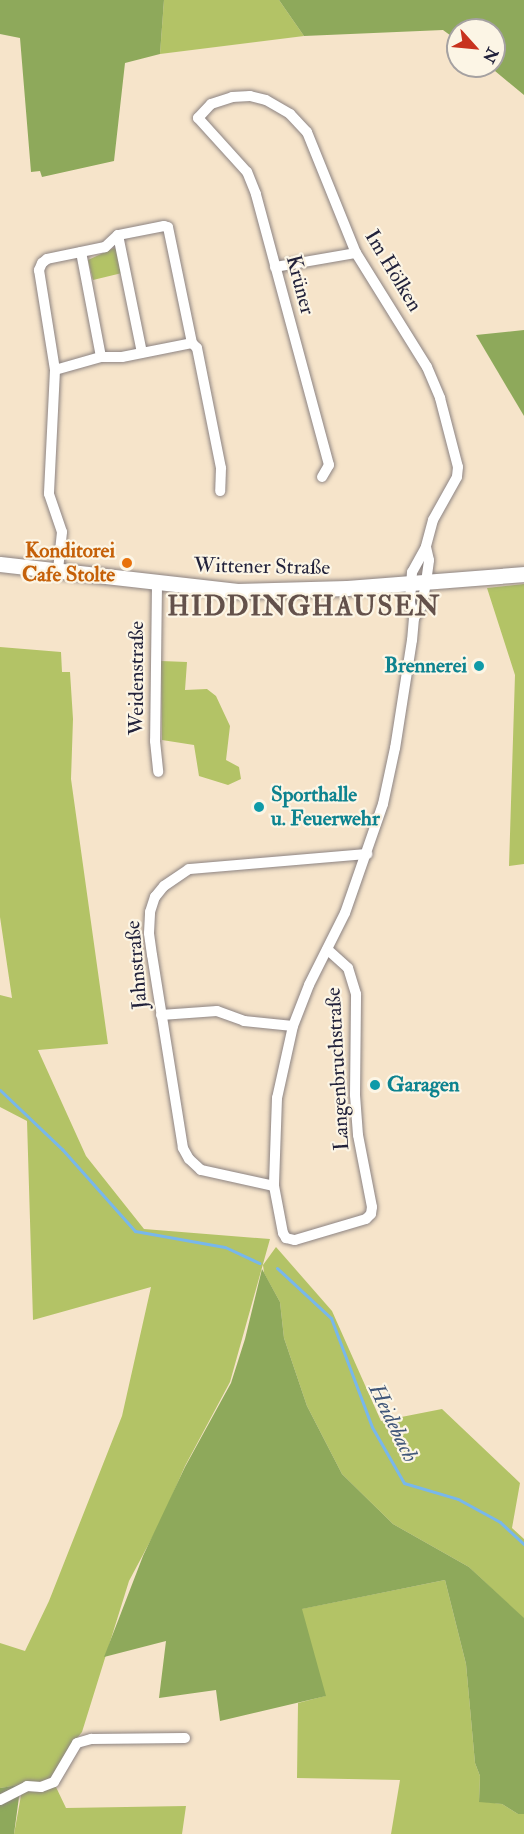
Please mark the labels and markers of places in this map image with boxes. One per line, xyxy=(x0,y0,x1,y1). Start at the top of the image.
place label: Konditorei Cafe Stolte xyxy=(22,538,115,588)
marker: Konditorei Cafe Stolte xyxy=(120,556,134,570)
place label: Brennerei xyxy=(384,653,467,679)
marker: Brennerei xyxy=(472,659,486,673)
place label: Sporthalle u. Feuerwehr xyxy=(271,782,380,832)
marker: Sporthalle u. Feuerwehr xyxy=(252,800,266,814)
place label: Garagen xyxy=(387,1072,460,1098)
marker: Garagen xyxy=(368,1078,382,1092)

